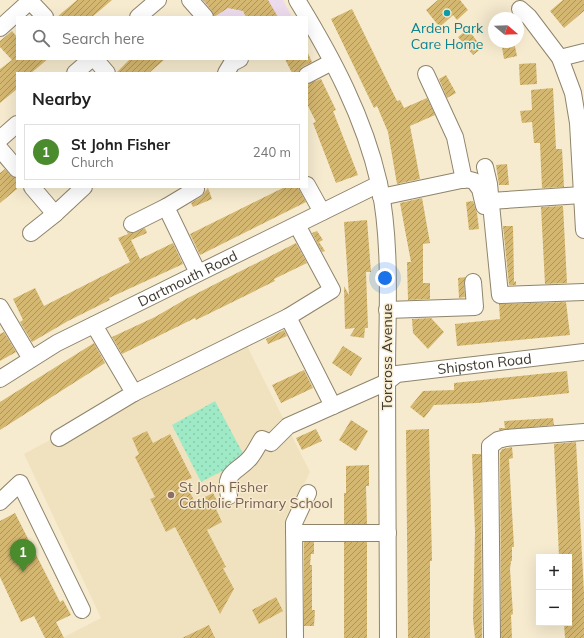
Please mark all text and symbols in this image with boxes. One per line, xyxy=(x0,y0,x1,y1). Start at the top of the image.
marker: Arden Park Care Home xyxy=(442,8,452,18)
north arrow xyxy=(488,12,524,48)
search box xyxy=(16,16,308,60)
place label: Arden Park Care Home xyxy=(411,19,484,53)
icon: search xyxy=(30,27,52,49)
text: Search here xyxy=(62,29,144,48)
text: Nearby xyxy=(32,88,91,109)
text: St John Fisher xyxy=(71,135,170,154)
text: 1 xyxy=(42,144,50,160)
text: 240 m xyxy=(253,144,291,160)
text: Church xyxy=(71,154,114,170)
street label: Dartmouth Road xyxy=(135,246,240,311)
your location xyxy=(375,268,395,288)
street label: Torcross Avenue xyxy=(378,304,396,410)
street label: Shipston Road xyxy=(436,349,533,378)
place label: St John Fisher Catholic Primary School xyxy=(179,478,333,512)
marker: St John Fisher Catholic Primary School xyxy=(166,490,176,500)
pin: 1 xyxy=(10,539,36,572)
map controls xyxy=(536,554,572,626)
button: + xyxy=(536,554,572,590)
button: − xyxy=(536,590,572,626)

